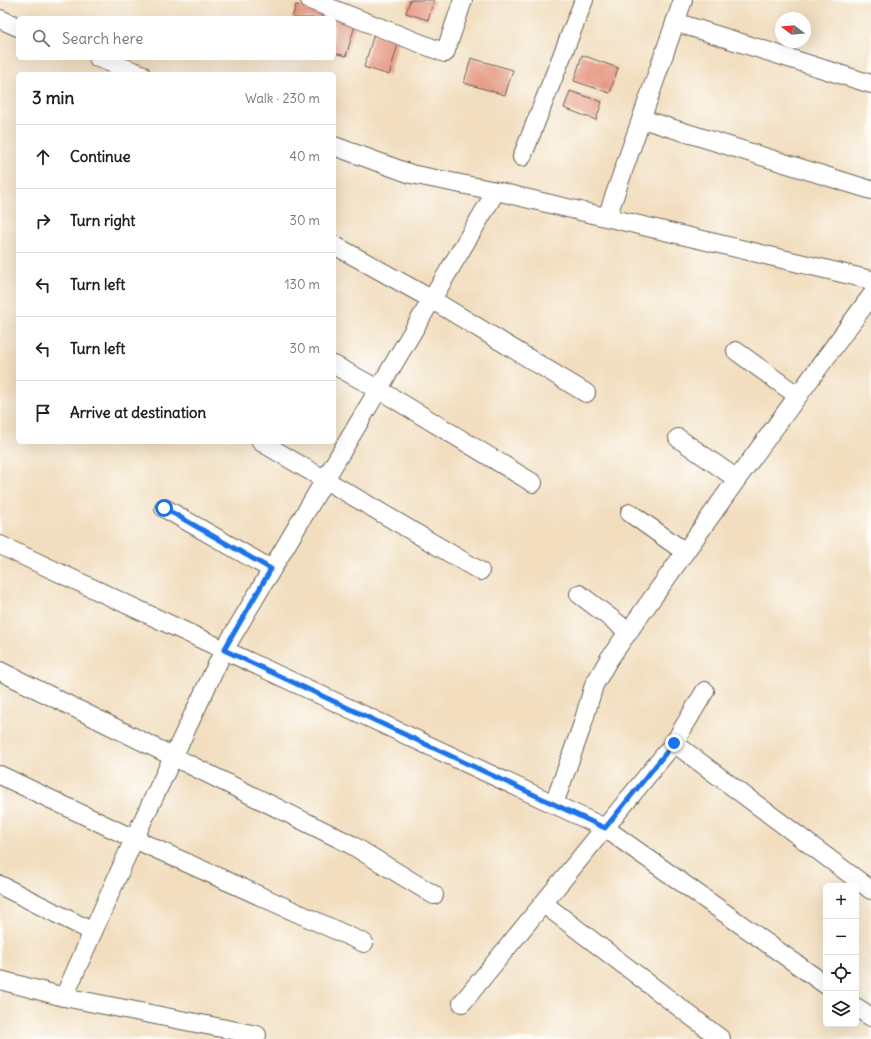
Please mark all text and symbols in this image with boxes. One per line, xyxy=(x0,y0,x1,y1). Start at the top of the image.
north arrow xyxy=(775,12,811,48)
search box xyxy=(16,16,336,60)
icon: search xyxy=(30,27,52,49)
text: Search here xyxy=(62,29,143,48)
text: 3 min xyxy=(32,87,74,109)
text: Walk · 230 m xyxy=(245,90,320,107)
icon: ahead xyxy=(32,146,54,168)
text: Continue xyxy=(70,147,131,166)
text: 40 m xyxy=(289,148,320,165)
icon: right xyxy=(32,210,54,232)
text: Turn right xyxy=(70,211,135,230)
text: 30 m xyxy=(290,212,320,229)
icon: left xyxy=(32,274,54,296)
text: Turn left xyxy=(70,275,125,294)
text: 130 m xyxy=(284,276,320,293)
icon: left xyxy=(32,338,54,360)
text: Turn left xyxy=(70,339,125,358)
text: 30 m xyxy=(290,340,320,357)
icon: arrive xyxy=(32,402,54,424)
text: Arrive at destination xyxy=(70,403,206,422)
route start xyxy=(155,499,173,517)
route end xyxy=(665,734,683,752)
map controls xyxy=(823,883,859,1027)
button: + xyxy=(823,883,859,919)
button: − xyxy=(823,919,859,955)
button: locate xyxy=(823,955,859,991)
button: layers xyxy=(823,991,859,1027)

